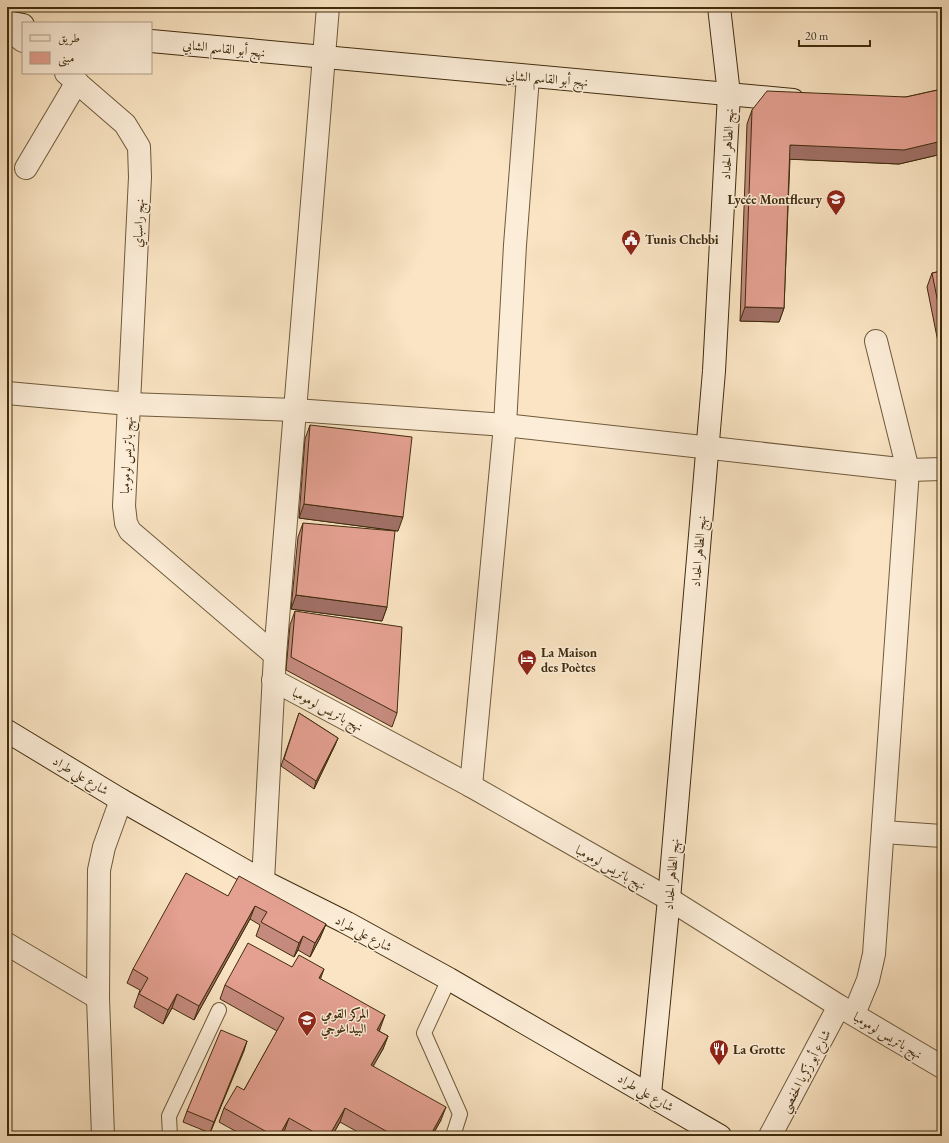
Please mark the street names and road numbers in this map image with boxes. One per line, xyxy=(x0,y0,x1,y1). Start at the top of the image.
street label: نهج أبو القاسم الشابي xyxy=(181,36,266,66)
street label: نهج أبو القاسم الشابي xyxy=(505,66,589,96)
street label: نهج الطاهر الحداد xyxy=(717,108,741,180)
street label: نهج راسباي xyxy=(129,198,151,248)
street label: نهج باتريس لومومبا xyxy=(116,416,140,494)
street label: نهج الطاهر الحداد xyxy=(687,515,713,588)
street label: نهج باتريس لومومبا xyxy=(288,684,366,738)
street label: شارع علي طراد xyxy=(47,752,112,803)
street label: نهج الطاهر الحداد xyxy=(660,838,686,911)
street label: نهج باتريس لومومبا xyxy=(571,841,649,896)
street label: شارع علي طراد xyxy=(330,911,395,960)
street label: نهج باتريس لومومبا xyxy=(849,1008,925,1065)
street label: شارع أبو زكريا الحفصي xyxy=(776,1027,838,1118)
street label: شارع علي طراد xyxy=(612,1070,677,1120)

